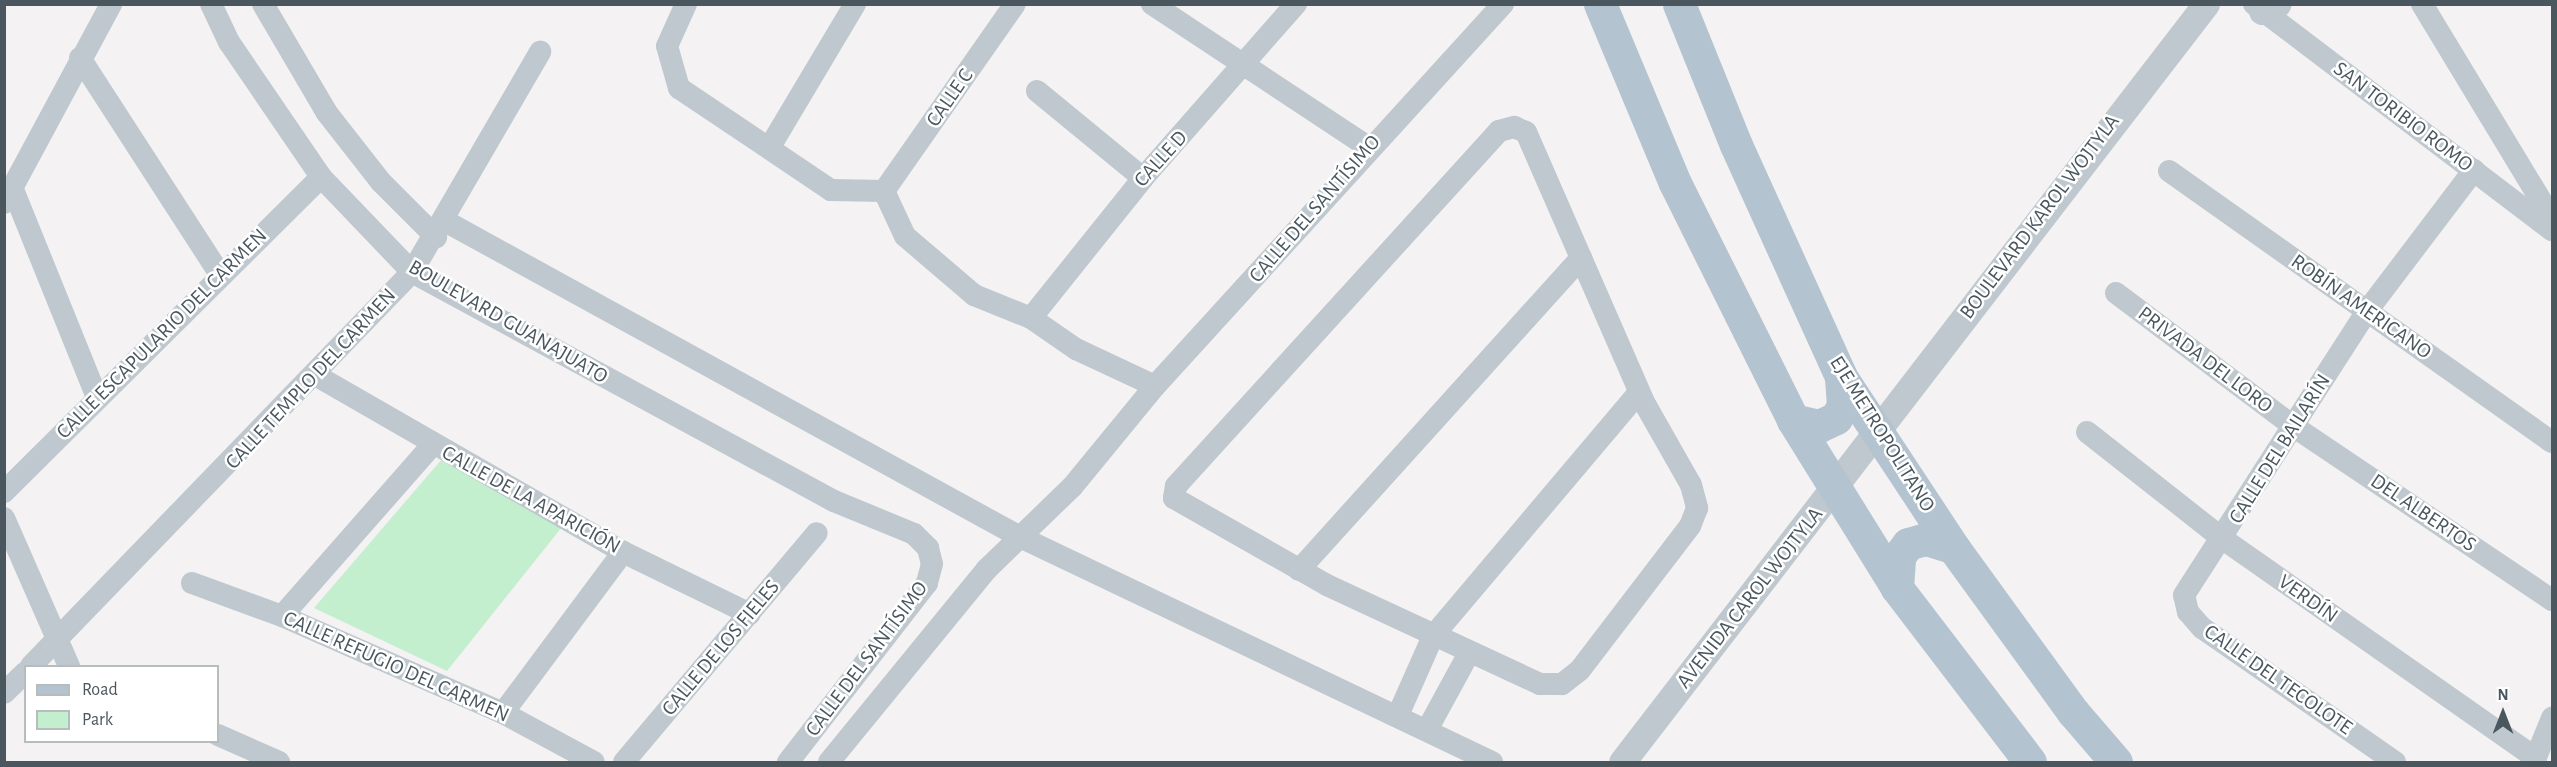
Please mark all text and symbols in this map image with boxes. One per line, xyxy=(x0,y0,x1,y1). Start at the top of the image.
street label: SAN TORIBIO ROMO xyxy=(2328,56,2478,178)
street label: CALLE C xyxy=(921,64,979,132)
street label: BOULEVARD KAROL WOJTYLA xyxy=(1955,110,2125,324)
street label: CALLE D xyxy=(1129,125,1193,193)
street label: CALLE DEL SANTÍSIMO xyxy=(1244,130,1386,288)
street label: CALLE ESCAPULARIO DEL CARMEN xyxy=(51,223,273,445)
street label: ROBÍN AMERICANO xyxy=(2286,249,2436,365)
street label: BOULEVARD GUANAJUATO xyxy=(404,255,612,389)
street label: CALLE TEMPLO DEL CARMEN xyxy=(220,283,402,475)
street label: PRIVADA DEL LORO xyxy=(2133,301,2277,419)
street label: EJE METROPOLITANO xyxy=(1824,351,1940,517)
street label: CALLE DEL BAILARÍN xyxy=(2224,370,2336,528)
street label: CALLE DE LA APARICIÓN xyxy=(437,440,625,560)
street label: DEL ALBERTOS xyxy=(2365,469,2481,557)
street label: AVENIDA CAROL WOJTYLA xyxy=(1672,502,1828,694)
street label: VERDÍN xyxy=(2273,569,2343,629)
street label: CALLE DE LOS FIELES xyxy=(657,575,785,721)
street label: CALLE DEL SANTÍSIMO xyxy=(801,577,933,741)
street label: CALLE REFUGIO DEL CARMEN xyxy=(279,606,513,728)
street label: CALLE DEL TECOLOTE xyxy=(2199,619,2357,741)
legend xyxy=(24,665,219,743)
text: Road xyxy=(82,681,118,699)
north arrow xyxy=(2473,683,2533,743)
text: N xyxy=(2497,687,2509,703)
text: Park xyxy=(82,711,113,729)

